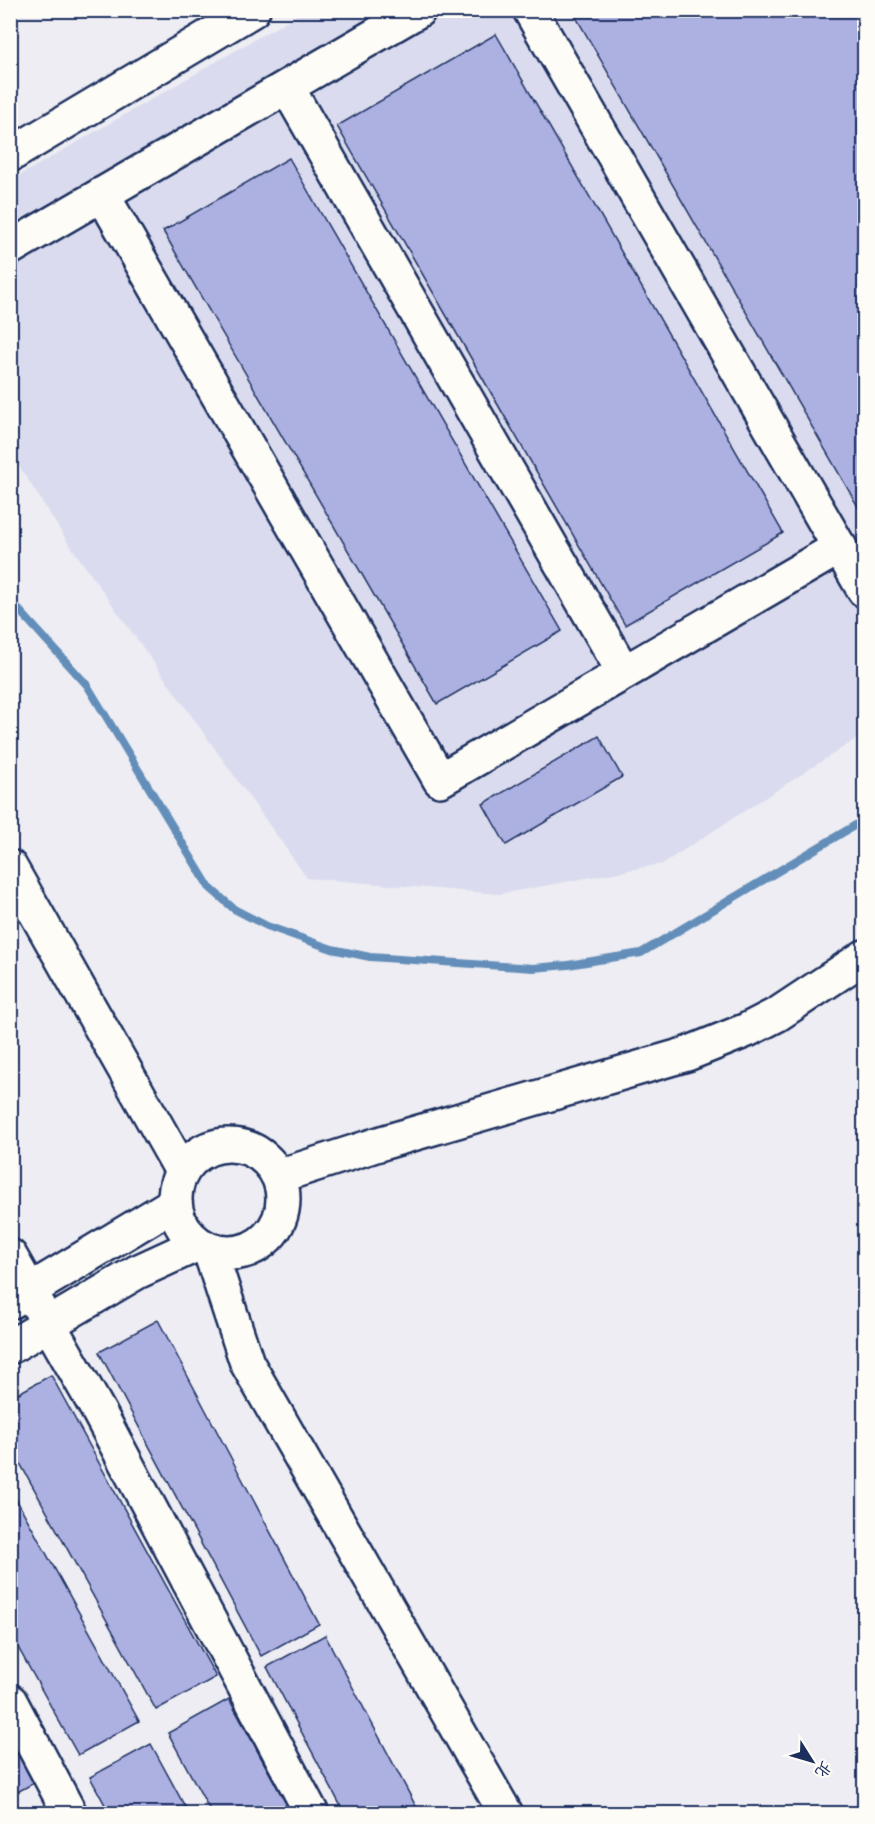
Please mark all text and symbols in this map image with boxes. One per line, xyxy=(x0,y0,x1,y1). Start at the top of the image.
north arrow xyxy=(782,1731,842,1791)
text: 北 xyxy=(811,1758,838,1783)

